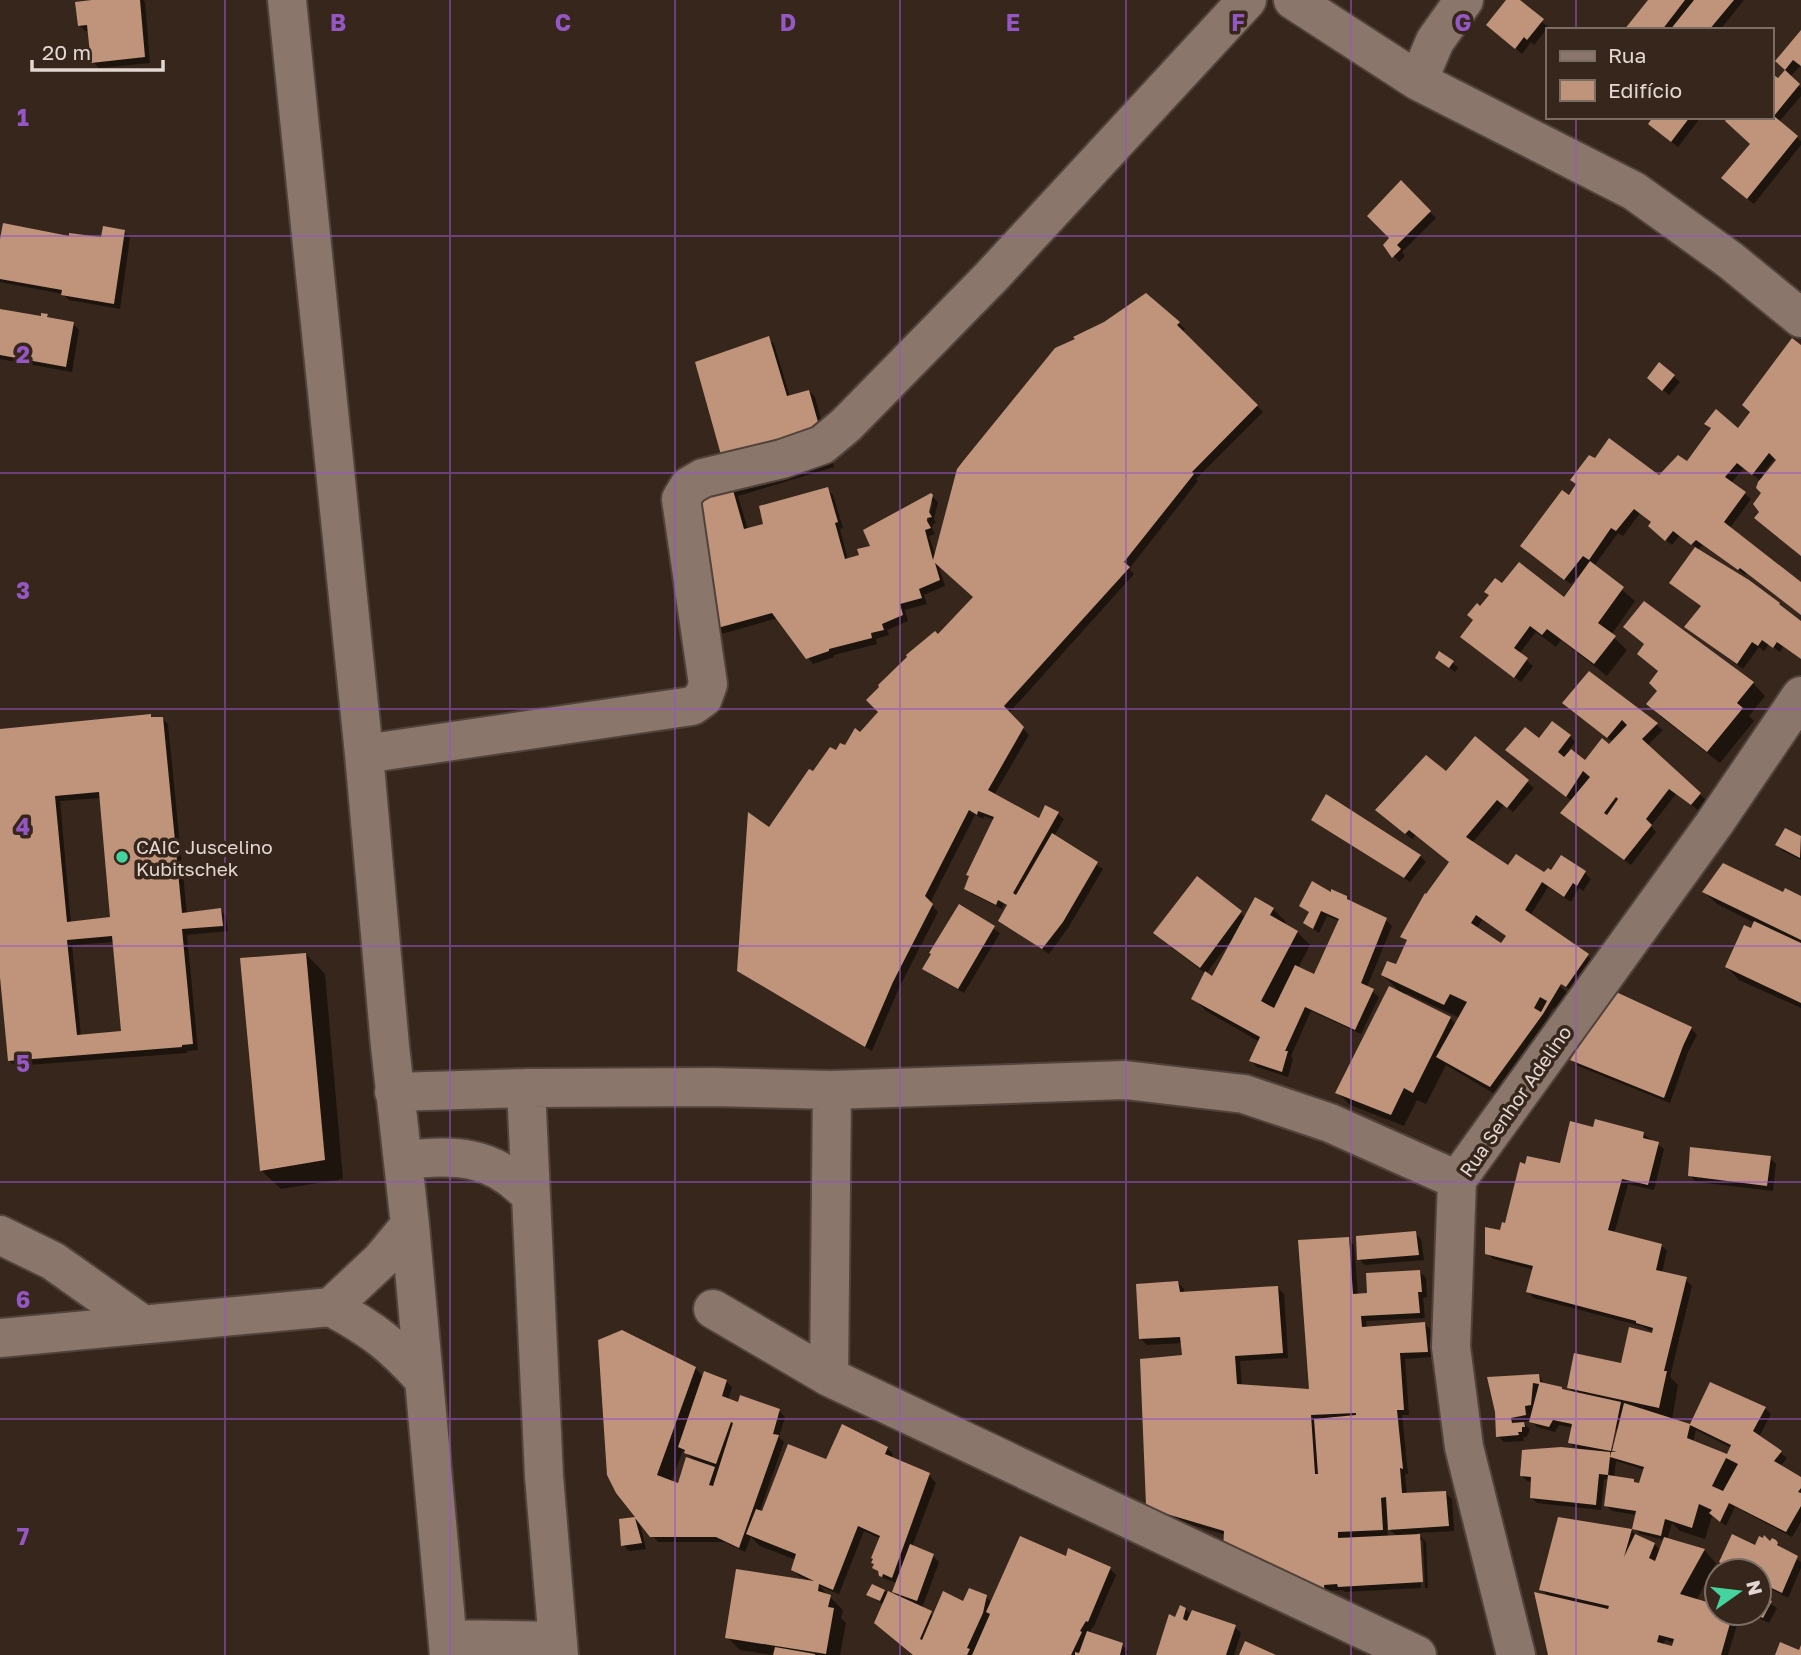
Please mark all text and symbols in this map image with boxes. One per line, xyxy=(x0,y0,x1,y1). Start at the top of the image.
text: B xyxy=(330,8,346,36)
text: C xyxy=(555,8,571,36)
text: D xyxy=(780,8,796,36)
text: E xyxy=(1006,8,1020,36)
text: F xyxy=(1231,8,1245,36)
text: G xyxy=(1455,8,1471,36)
scale bar xyxy=(32,28,163,72)
legend xyxy=(1546,28,1773,119)
text: 20 m xyxy=(42,39,91,65)
text: Rua xyxy=(1608,42,1646,68)
text: Edifício xyxy=(1608,77,1682,103)
text: 1 xyxy=(17,103,29,131)
text: 2 xyxy=(16,340,30,368)
text: 3 xyxy=(16,576,30,604)
text: 4 xyxy=(16,812,30,840)
place label: CAIC Juscelino Kubitschek xyxy=(136,835,273,880)
marker: CAIC Juscelino Kubitschek xyxy=(114,849,130,865)
street label: Rua Senhor Adelino xyxy=(1454,1021,1576,1181)
text: 5 xyxy=(16,1049,30,1077)
text: 6 xyxy=(16,1285,30,1313)
text: 7 xyxy=(17,1522,29,1550)
north arrow xyxy=(1703,1557,1773,1627)
text: N xyxy=(1742,1578,1768,1598)

